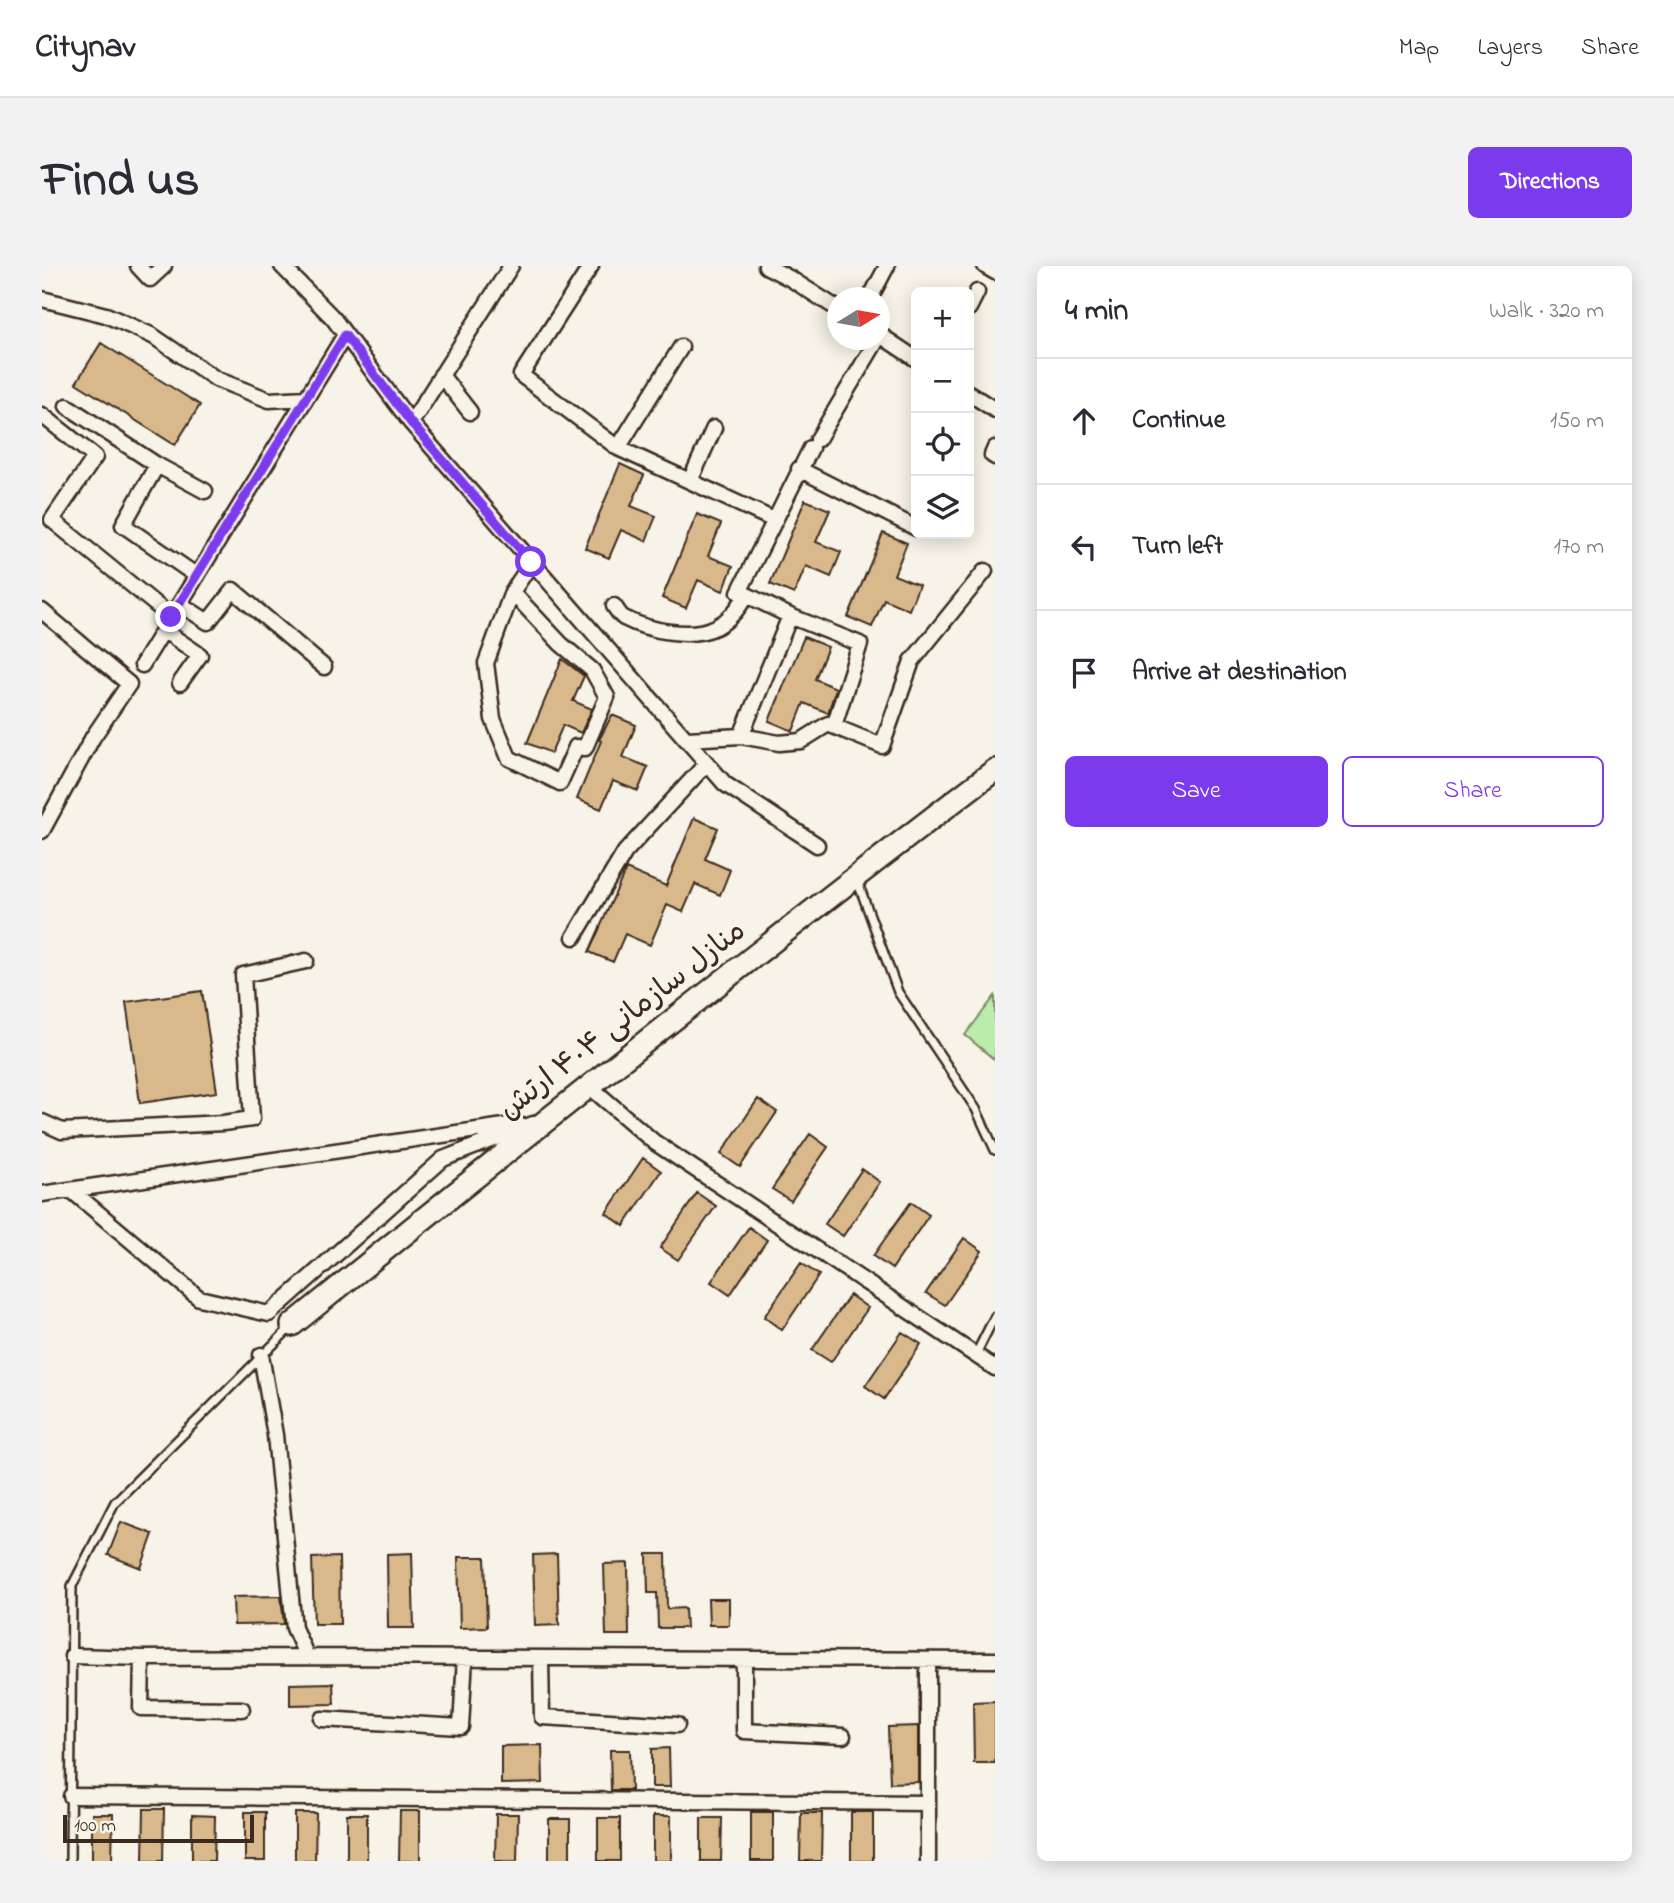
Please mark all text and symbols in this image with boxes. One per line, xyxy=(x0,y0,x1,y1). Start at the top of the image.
text: Citynav xyxy=(35,24,135,72)
text: Map xyxy=(1399,31,1439,66)
text: Layers xyxy=(1477,31,1543,66)
text: Share xyxy=(1581,31,1639,66)
text: Find us xyxy=(42,146,199,218)
button: Directions xyxy=(1468,147,1632,218)
north arrow xyxy=(827,287,890,350)
map controls xyxy=(911,287,974,539)
button: + xyxy=(911,287,974,350)
text: 4 min xyxy=(1065,290,1128,334)
text: Walk · 320 m xyxy=(1489,295,1604,328)
button: − xyxy=(911,350,974,413)
icon: ahead xyxy=(1065,402,1103,440)
text: Continue xyxy=(1132,402,1225,440)
text: 150 m xyxy=(1550,405,1604,438)
button: locate xyxy=(911,413,974,476)
button: layers xyxy=(911,476,974,539)
icon: left xyxy=(1065,528,1103,566)
text: Turn left xyxy=(1132,528,1223,566)
text: 170 m xyxy=(1554,531,1604,564)
route start xyxy=(515,546,546,577)
route end xyxy=(155,601,186,632)
icon: arrive xyxy=(1065,654,1103,692)
text: Arrive at destination xyxy=(1132,654,1347,692)
button: Save xyxy=(1065,756,1328,827)
button: Share xyxy=(1342,756,1604,827)
street label: منازل سازمانی ۴۰۴ ارتش xyxy=(490,910,756,1132)
scale bar xyxy=(63,1812,254,1844)
text: 100 m xyxy=(74,1813,116,1840)

